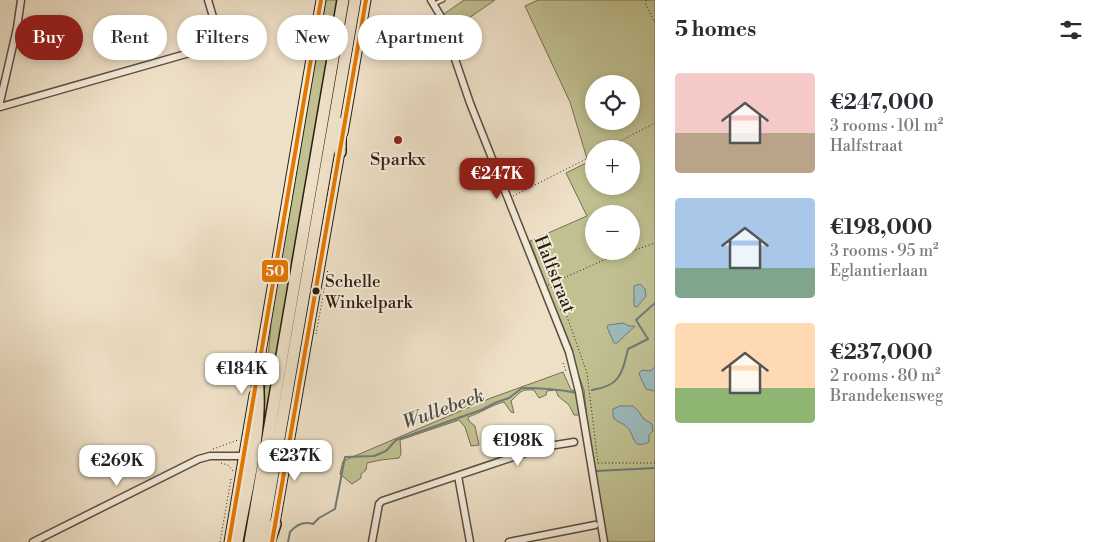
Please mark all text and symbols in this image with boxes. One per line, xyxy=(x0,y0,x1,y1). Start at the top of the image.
chip: Buy xyxy=(15,15,83,60)
chip: Rent xyxy=(93,15,167,60)
chip: Filters xyxy=(177,15,267,60)
chip: New xyxy=(277,15,348,60)
chip: Apartment xyxy=(358,15,482,60)
icon: filters xyxy=(1057,16,1085,44)
text: 5 homes xyxy=(675,17,756,43)
map controls xyxy=(585,75,640,260)
button: locate xyxy=(585,75,640,130)
text: €247,000 xyxy=(830,90,934,116)
icon: home xyxy=(715,93,775,153)
text: 3 rooms · 101 m² xyxy=(830,116,943,136)
marker: Sparkx xyxy=(392,134,404,146)
text: Halfstraat xyxy=(830,136,903,156)
button: + xyxy=(585,140,640,195)
place label: Sparkx xyxy=(370,148,427,171)
pin: €247K xyxy=(462,158,532,200)
text: €247K xyxy=(471,164,523,184)
button: − xyxy=(585,205,640,260)
text: €198,000 xyxy=(830,215,932,241)
icon: home xyxy=(715,218,775,278)
street label: Halfstraat xyxy=(528,232,581,317)
text: 3 rooms · 95 m² xyxy=(830,241,939,261)
line badge: 50 xyxy=(261,259,289,283)
text: Eglantierlaan xyxy=(830,261,928,281)
text: 50 xyxy=(266,263,284,281)
place label: Schelle Winkelpark xyxy=(324,271,413,314)
marker: Schelle Winkelpark xyxy=(311,286,321,296)
text: €237,000 xyxy=(830,340,933,366)
icon: home xyxy=(715,343,775,403)
pin: €184K xyxy=(207,352,277,395)
text: €184K xyxy=(216,359,268,379)
text: 2 rooms · 80 m² xyxy=(830,366,941,386)
water label: Wullebeek xyxy=(399,383,487,435)
text: Brandekensweg xyxy=(830,386,943,406)
pin: €198K xyxy=(483,424,553,467)
text: €198K xyxy=(492,431,544,451)
pin: €237K xyxy=(260,440,330,482)
pin: €269K xyxy=(82,444,152,487)
text: €237K xyxy=(269,446,321,466)
text: €269K xyxy=(90,451,144,471)

